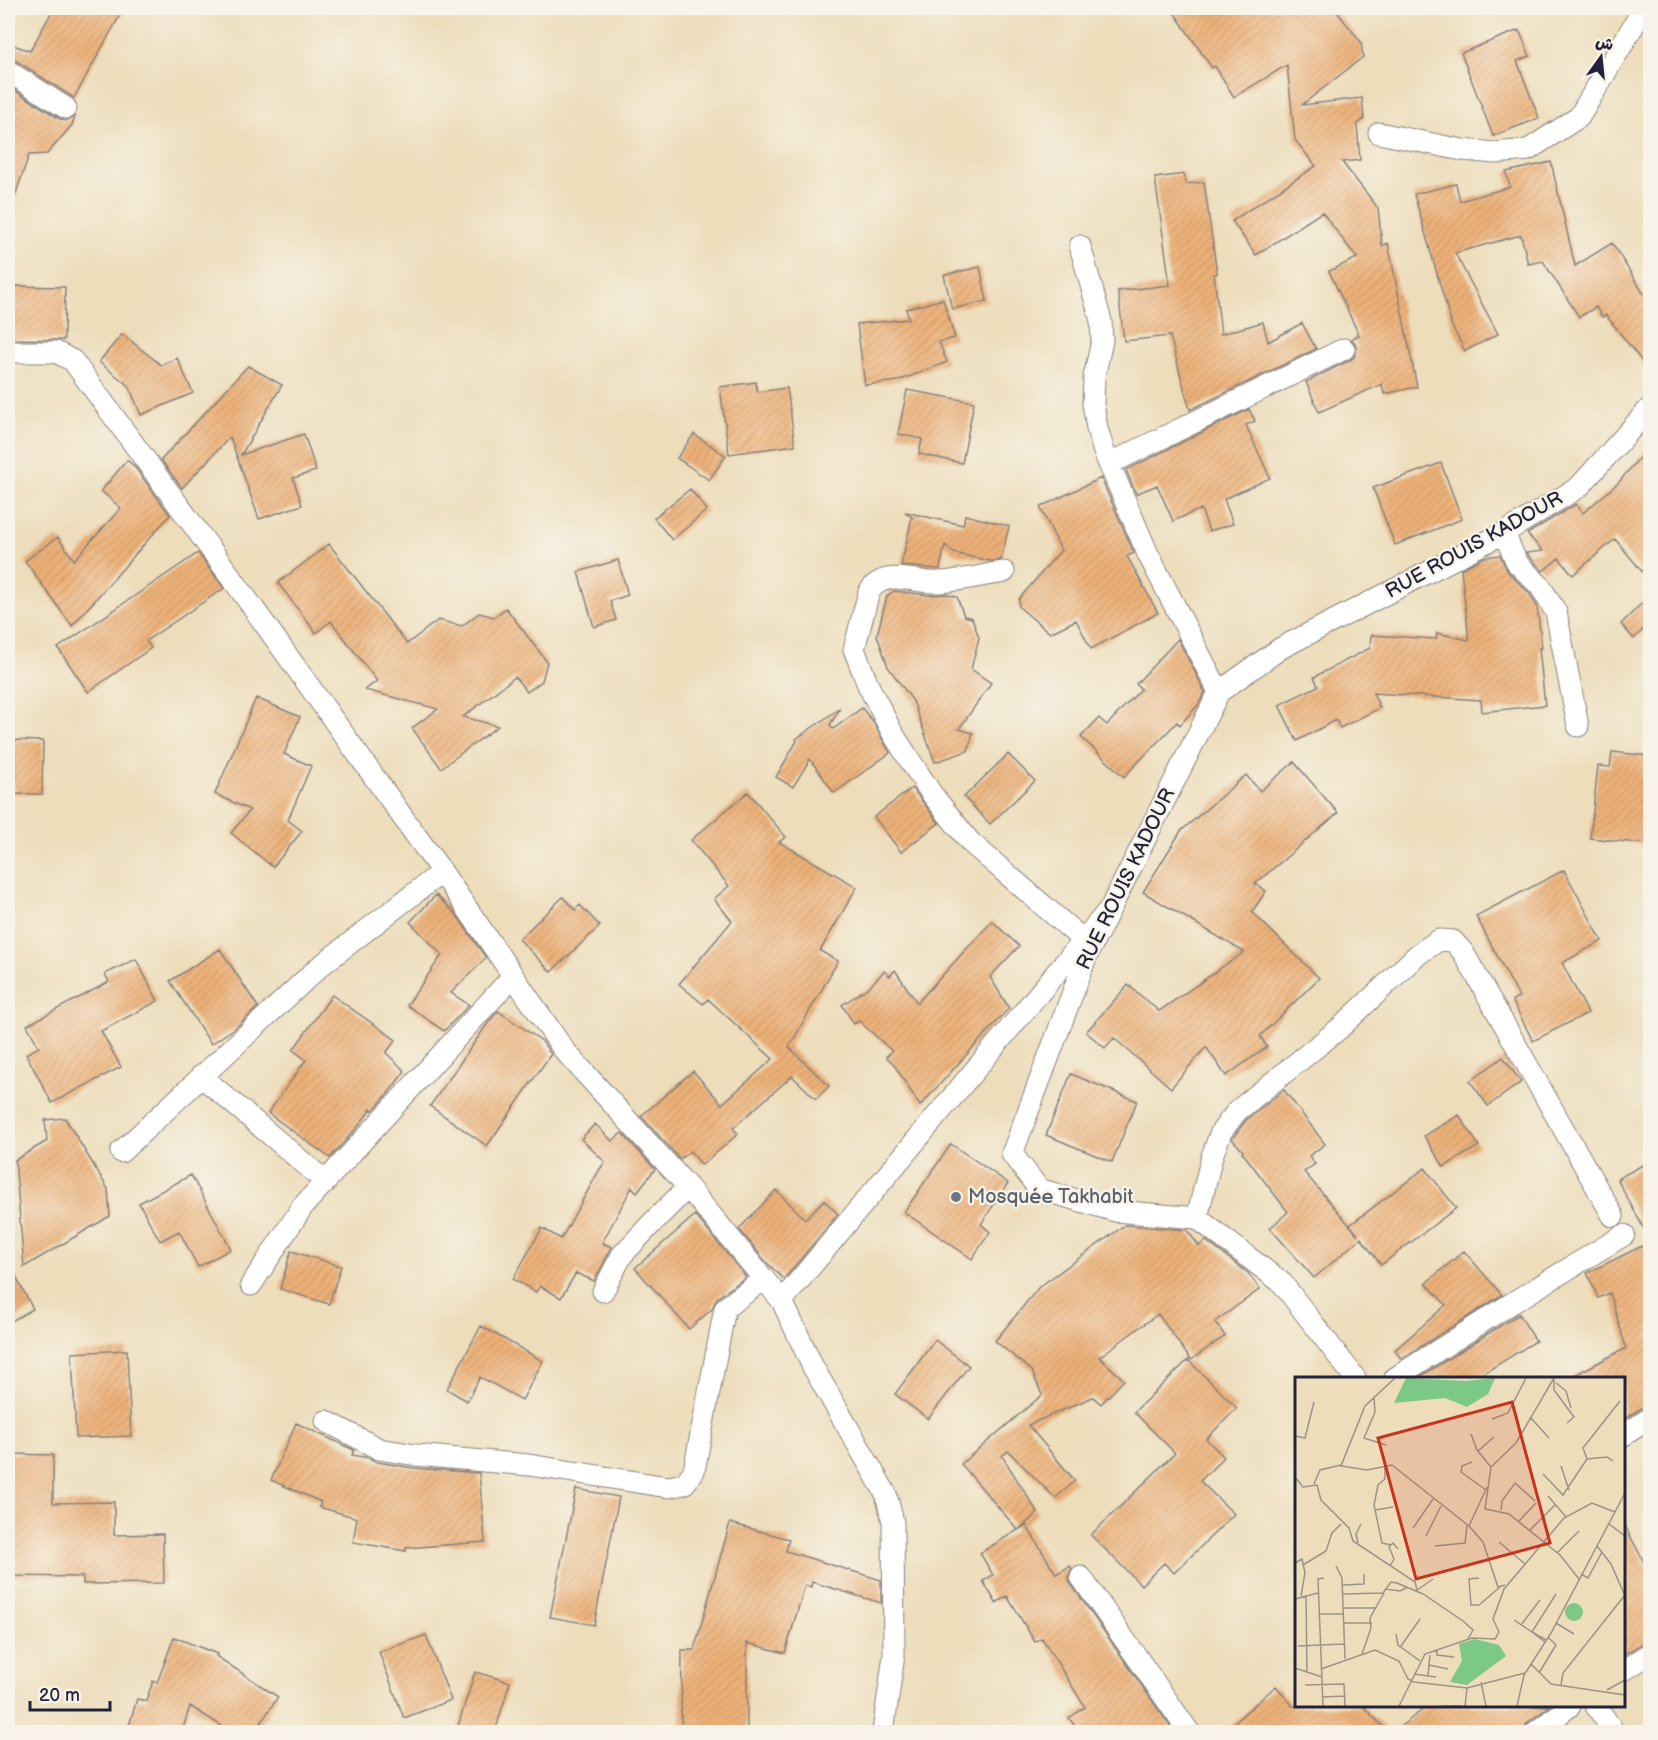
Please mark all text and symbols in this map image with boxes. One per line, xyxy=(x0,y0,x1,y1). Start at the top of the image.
north arrow xyxy=(1571,27,1631,87)
text: ش xyxy=(1594,33,1615,55)
street label: RUE ROUIS KADOUR xyxy=(1381,486,1567,604)
street label: RUE ROUIS KADOUR xyxy=(1072,784,1180,974)
place label: Mosquée Takhabit xyxy=(968,1185,1134,1209)
marker: Mosquée Takhabit xyxy=(949,1190,963,1204)
inset map xyxy=(1295,1377,1625,1707)
scale bar xyxy=(30,1674,110,1712)
text: 20 m xyxy=(39,1685,80,1706)

